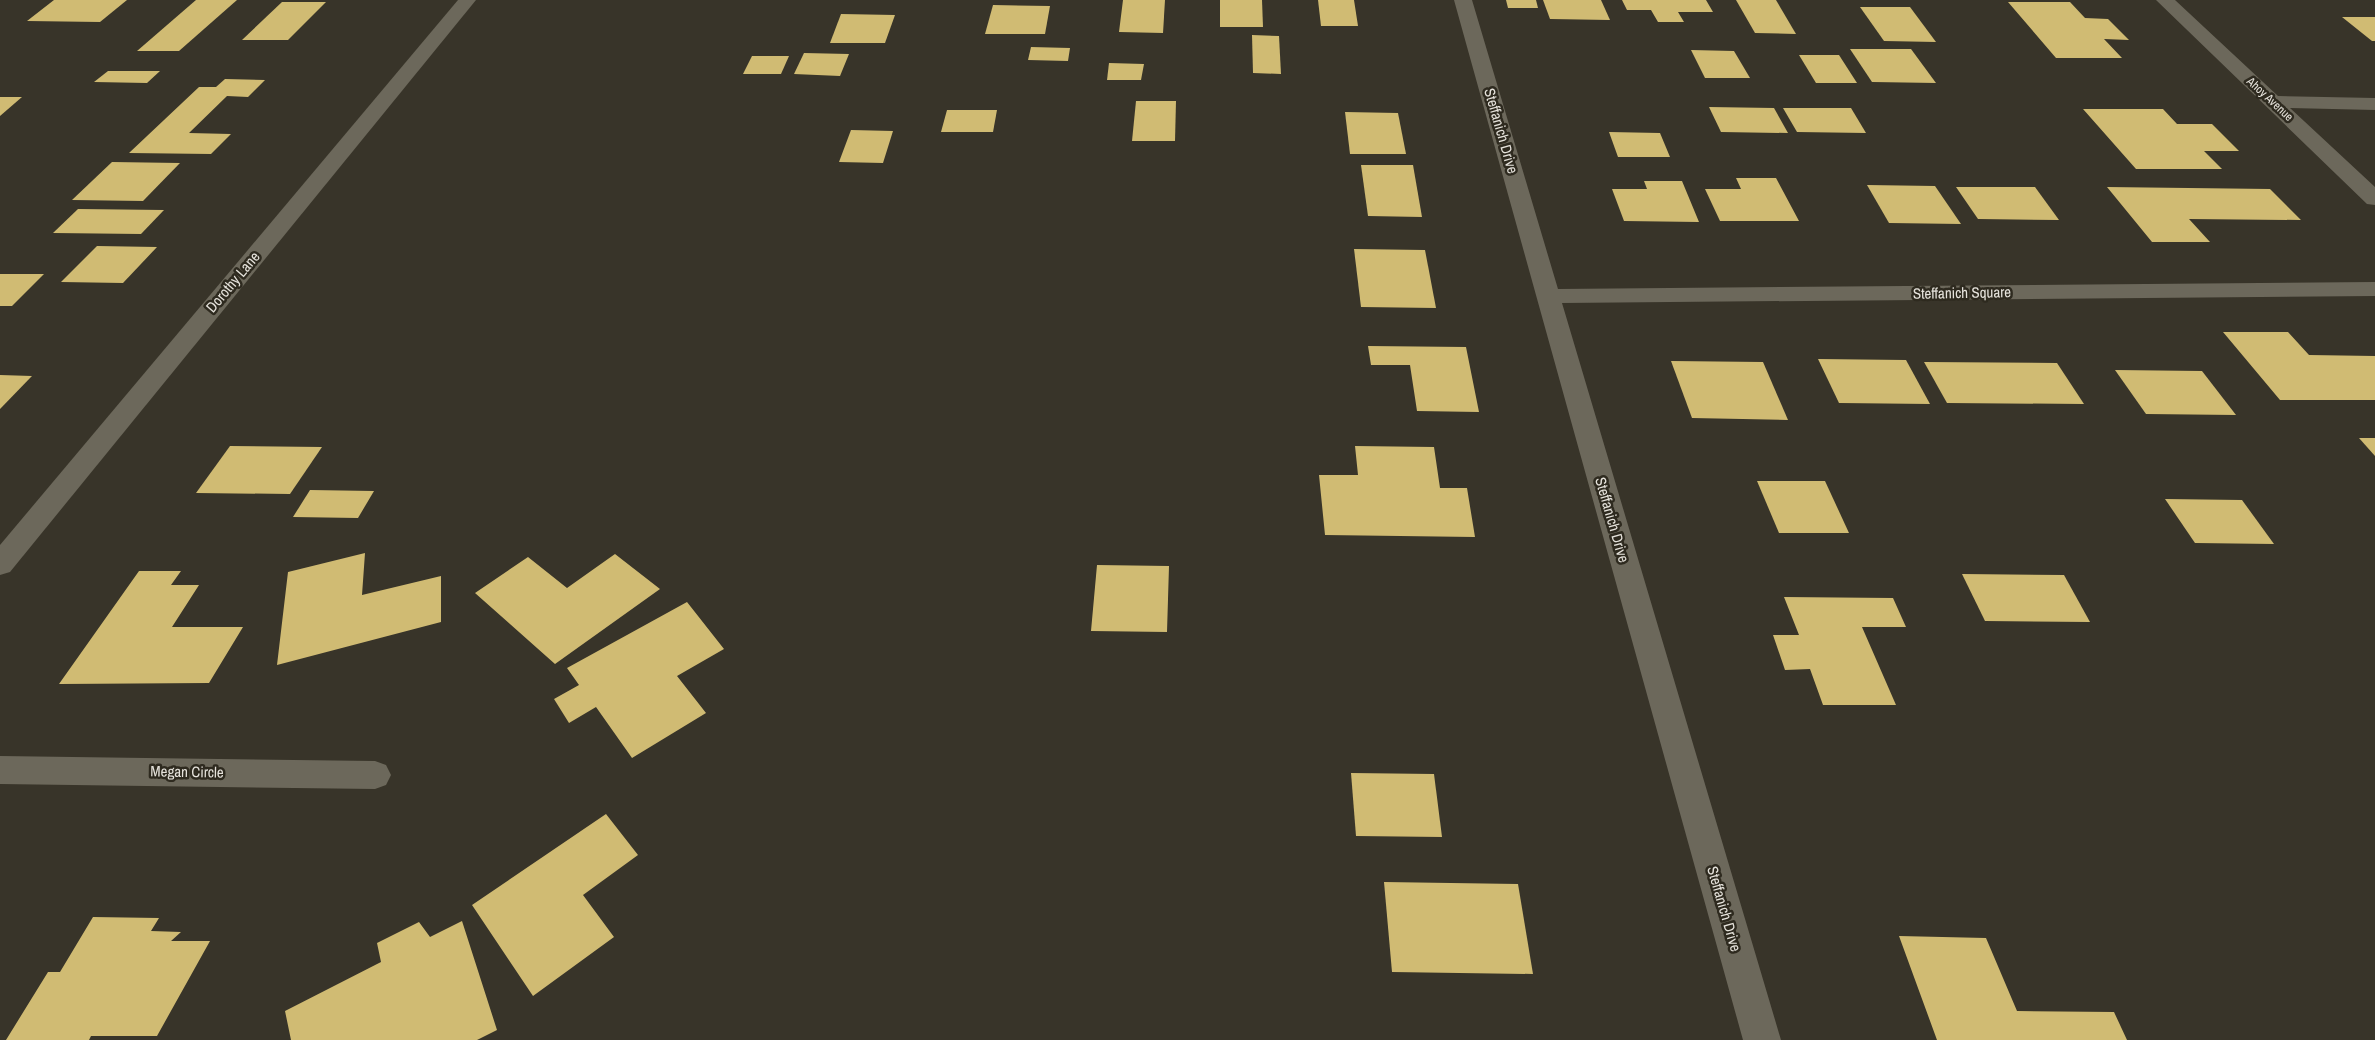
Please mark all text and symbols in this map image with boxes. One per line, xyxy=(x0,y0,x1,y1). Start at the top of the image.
street label: Ahoy Avenue xyxy=(2243,73,2297,125)
street label: Steffanich Drive xyxy=(1479,86,1524,176)
street label: Dorothy Lane xyxy=(201,247,264,317)
street label: Steffanich Square xyxy=(1913,281,2011,304)
street label: Steffanich Drive xyxy=(1590,475,1635,565)
street label: Megan Circle xyxy=(150,760,224,783)
street label: Steffanich Drive xyxy=(1702,864,1747,954)

